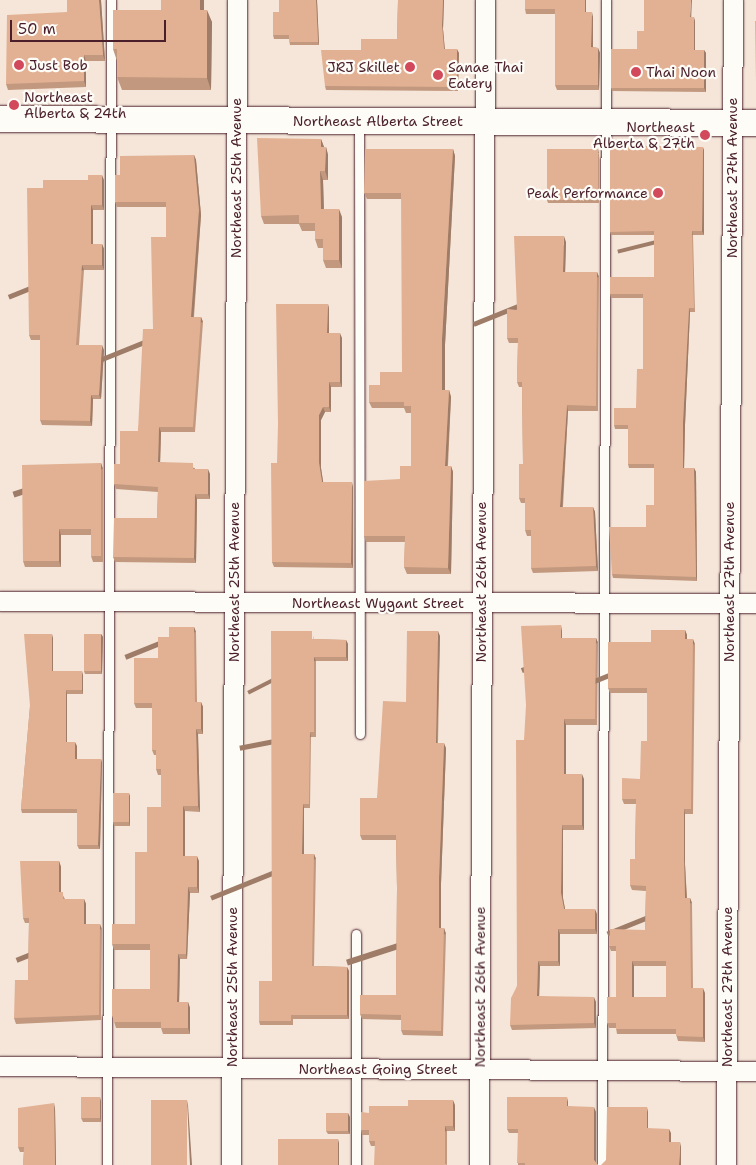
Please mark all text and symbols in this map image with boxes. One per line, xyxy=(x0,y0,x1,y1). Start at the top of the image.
scale bar xyxy=(12,10,169,42)
text: 50 m xyxy=(18,19,56,39)
place label: Just Bob xyxy=(29,57,88,73)
marker: Just Bob xyxy=(13,59,25,71)
place label: JRJ Skillet xyxy=(327,59,400,75)
place label: Sanae Thai Eatery xyxy=(448,59,523,92)
marker: JRJ Skillet xyxy=(404,61,416,73)
place label: Thai Noon xyxy=(646,64,716,80)
marker: Thai Noon xyxy=(630,66,642,78)
marker: Sanae Thai Eatery xyxy=(432,69,444,81)
place label: Northeast Alberta & 24th xyxy=(24,89,126,121)
street label: Northeast 25th Avenue xyxy=(228,98,244,258)
street label: Northeast 27th Avenue xyxy=(724,98,740,258)
marker: Northeast Alberta & 24th xyxy=(8,99,20,111)
street label: Northeast Alberta Street xyxy=(293,113,463,129)
place label: Northeast Alberta & 27th xyxy=(593,119,695,152)
marker: Northeast Alberta & 27th xyxy=(699,129,711,141)
place label: Peak Performance xyxy=(527,185,648,201)
marker: Peak Performance xyxy=(652,187,664,199)
street label: Northeast 25th Avenue xyxy=(226,502,242,662)
street label: Northeast 26th Avenue xyxy=(473,502,489,662)
street label: Northeast 27th Avenue xyxy=(721,502,737,662)
street label: Northeast Wygant Street xyxy=(292,595,464,611)
street label: Northeast 25th Avenue xyxy=(224,907,240,1067)
street label: Northeast 26th Avenue xyxy=(472,907,488,1067)
street label: Northeast 27th Avenue xyxy=(719,907,735,1067)
street label: Northeast Going Street xyxy=(298,1061,458,1077)

